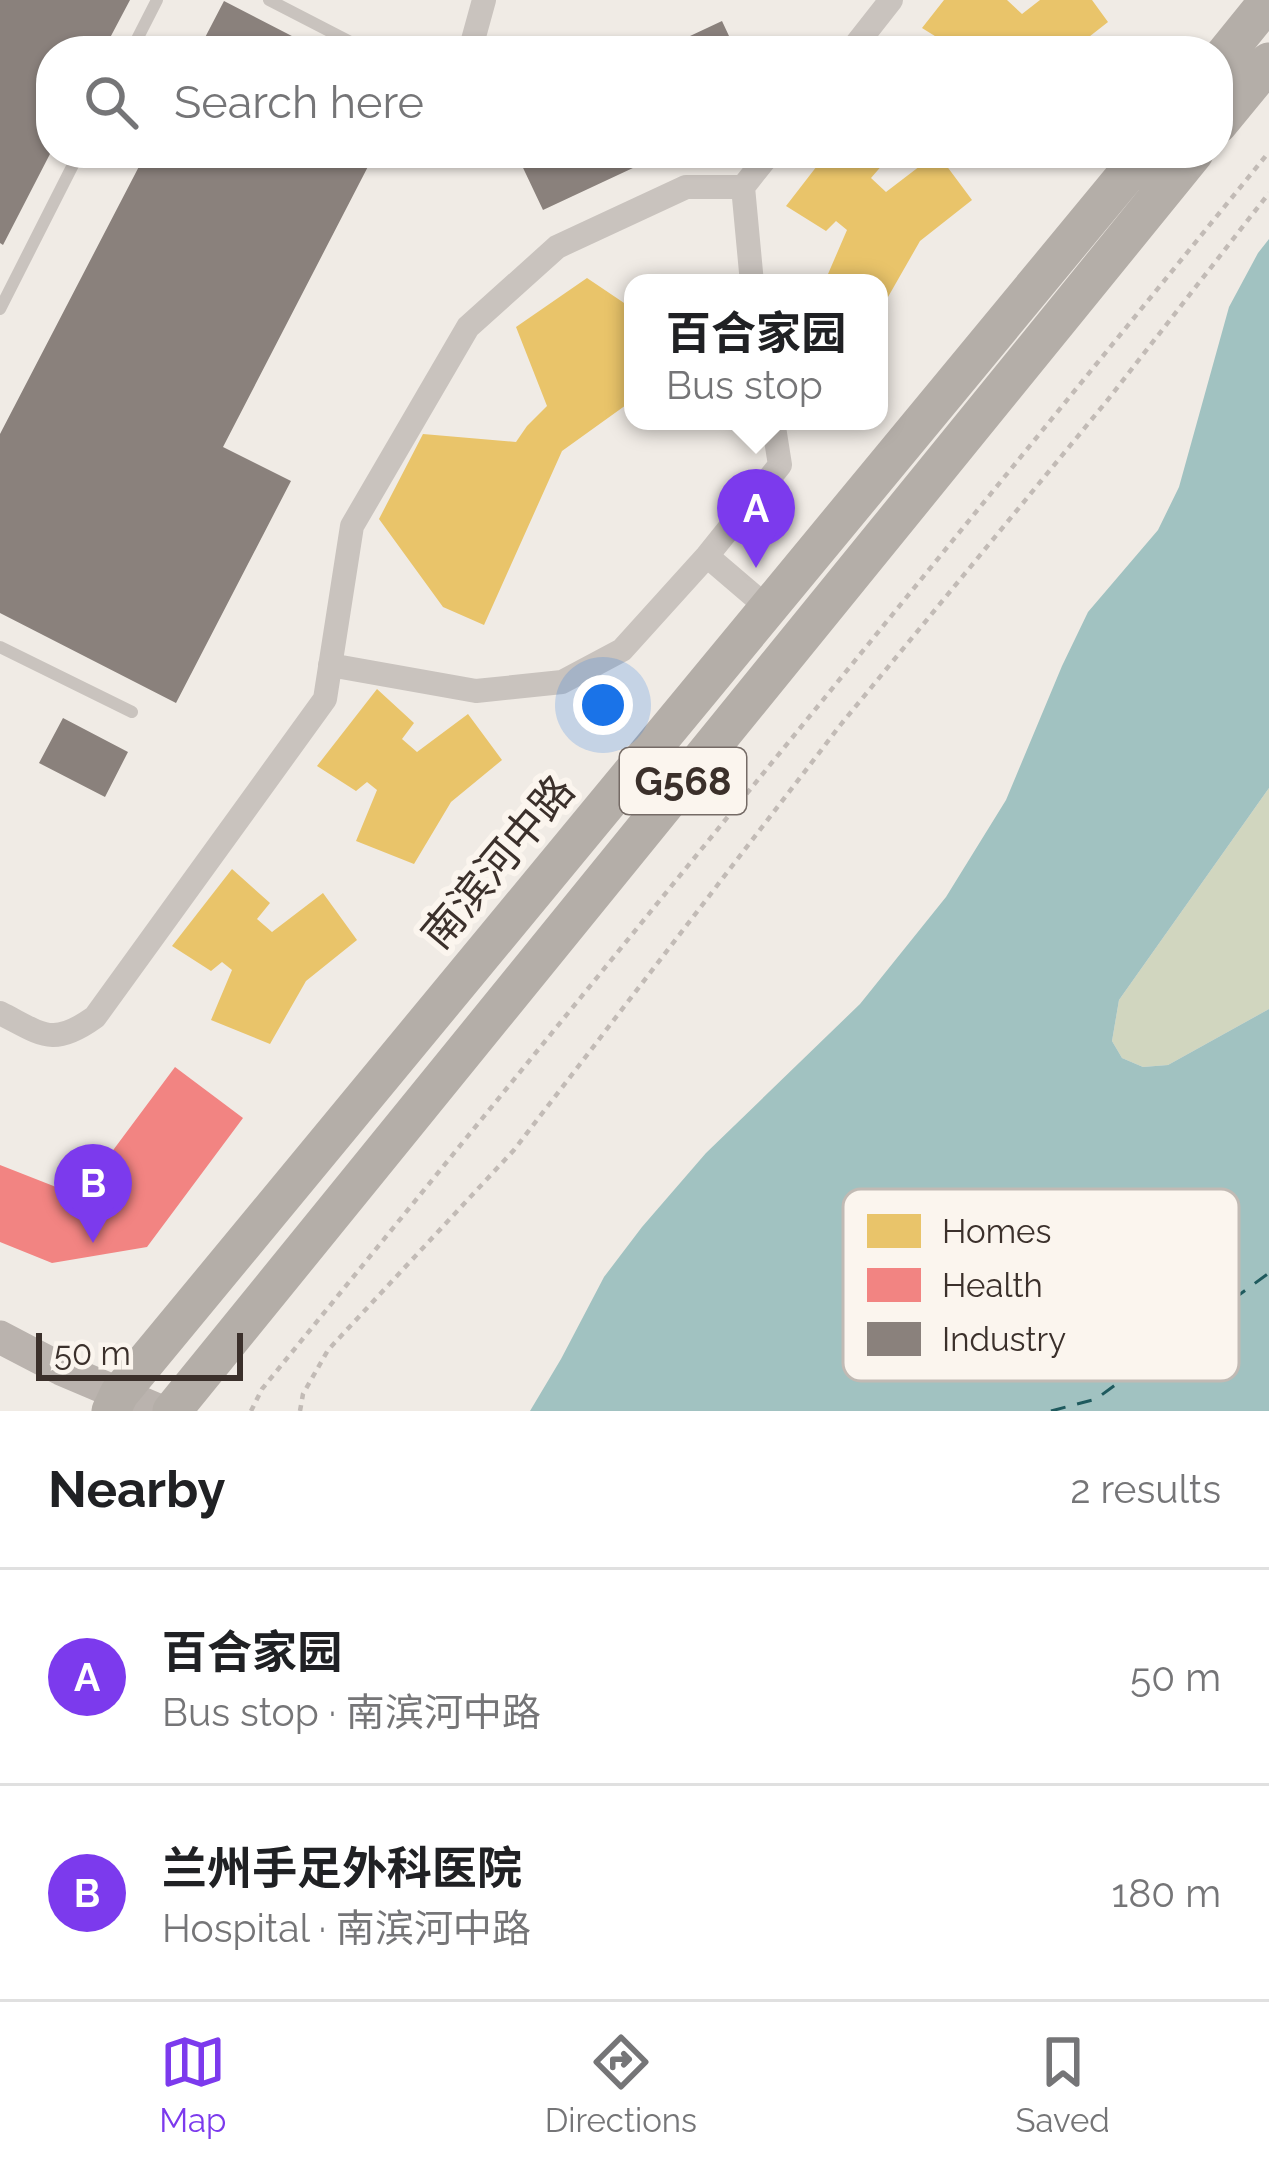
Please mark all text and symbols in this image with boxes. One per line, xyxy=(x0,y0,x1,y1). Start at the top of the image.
search box xyxy=(36,36,1233,168)
icon: search xyxy=(78,69,144,135)
text: Search here xyxy=(174,76,424,129)
popup xyxy=(624,274,888,430)
text: 百合家园 xyxy=(666,307,846,360)
text: Bus stop xyxy=(666,362,823,408)
pin: A xyxy=(717,469,795,568)
your location xyxy=(573,675,633,735)
road number: G568 xyxy=(620,748,746,814)
street label: 南滨河中路 xyxy=(412,766,584,958)
pin: B xyxy=(54,1144,132,1243)
legend xyxy=(843,1189,1239,1381)
text: Homes xyxy=(942,1212,1051,1251)
text: Health xyxy=(942,1266,1043,1305)
text: Industry xyxy=(942,1320,1066,1359)
scale bar xyxy=(36,1327,243,1380)
text: 50 m xyxy=(54,1334,131,1373)
text: Nearby xyxy=(48,1459,225,1519)
text: 2 results xyxy=(1070,1466,1221,1512)
text: 百合家园 xyxy=(162,1626,342,1679)
text: A xyxy=(74,1654,100,1700)
text: 50 m xyxy=(1130,1654,1221,1700)
text: Bus stop · 南滨河中路 xyxy=(162,1689,541,1735)
text: 兰州手足外科医院 xyxy=(162,1842,522,1895)
text: B xyxy=(74,1870,100,1916)
text: 180 m xyxy=(1112,1870,1221,1916)
text: Hospital · 南滨河中路 xyxy=(162,1905,531,1951)
tab: Map xyxy=(159,2029,226,2140)
tab: Directions xyxy=(545,2029,697,2140)
tab: Saved xyxy=(1015,2029,1110,2140)

